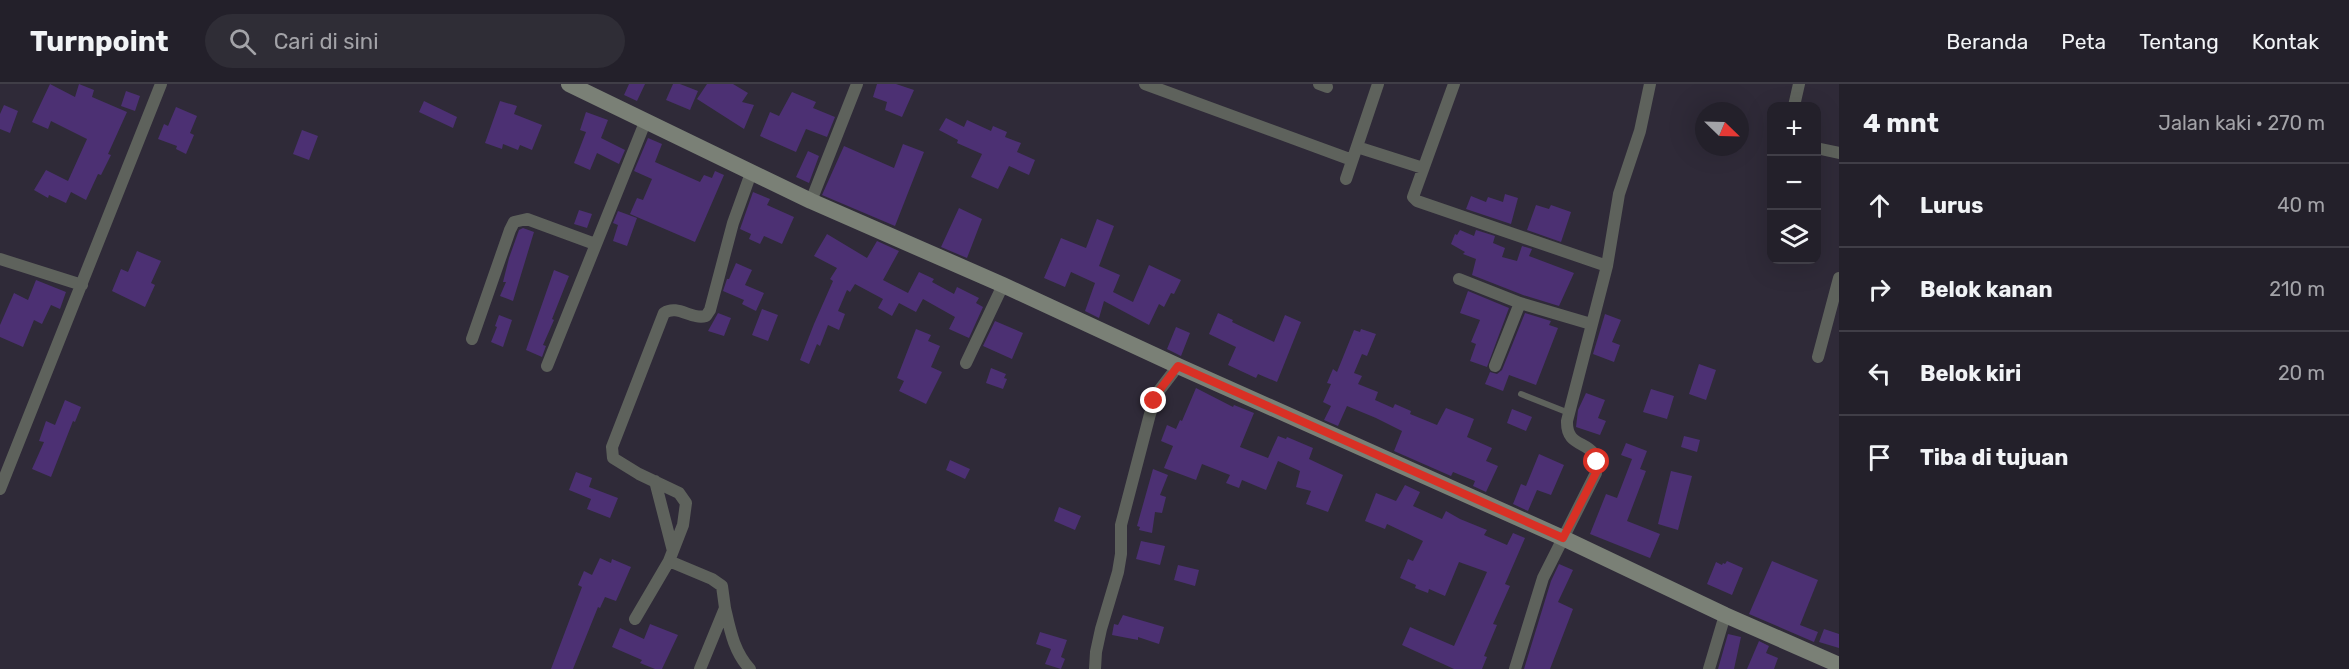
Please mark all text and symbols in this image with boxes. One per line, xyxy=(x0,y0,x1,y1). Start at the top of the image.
search box xyxy=(205,14,625,68)
text: Turnpoint xyxy=(30,25,169,58)
icon: search xyxy=(226,25,259,58)
text: Cari di sini xyxy=(274,28,379,55)
text: Beranda xyxy=(1946,29,2028,54)
text: Peta xyxy=(2061,29,2106,54)
text: Tentang xyxy=(2139,29,2219,54)
text: Kontak xyxy=(2252,29,2319,54)
north arrow xyxy=(1695,102,1749,156)
map controls xyxy=(1767,102,1821,264)
button: + xyxy=(1767,102,1821,156)
text: 4 mnt xyxy=(1863,108,1939,139)
text: Jalan kaki · 270 m xyxy=(2158,111,2325,135)
button: − xyxy=(1767,156,1821,210)
icon: ahead xyxy=(1863,189,1896,222)
text: Lurus xyxy=(1920,192,1983,219)
text: 40 m xyxy=(2277,193,2325,217)
button: layers xyxy=(1767,210,1821,264)
icon: right xyxy=(1863,273,1896,306)
text: Belok kanan xyxy=(1920,276,2053,303)
text: 210 m xyxy=(2269,277,2325,301)
icon: left xyxy=(1863,357,1896,390)
text: Belok kiri xyxy=(1920,360,2021,387)
text: 20 m xyxy=(2278,361,2325,385)
route end xyxy=(1140,387,1166,413)
icon: arrive xyxy=(1863,441,1896,474)
text: Tiba di tujuan xyxy=(1920,444,2068,471)
route start xyxy=(1583,448,1609,474)

